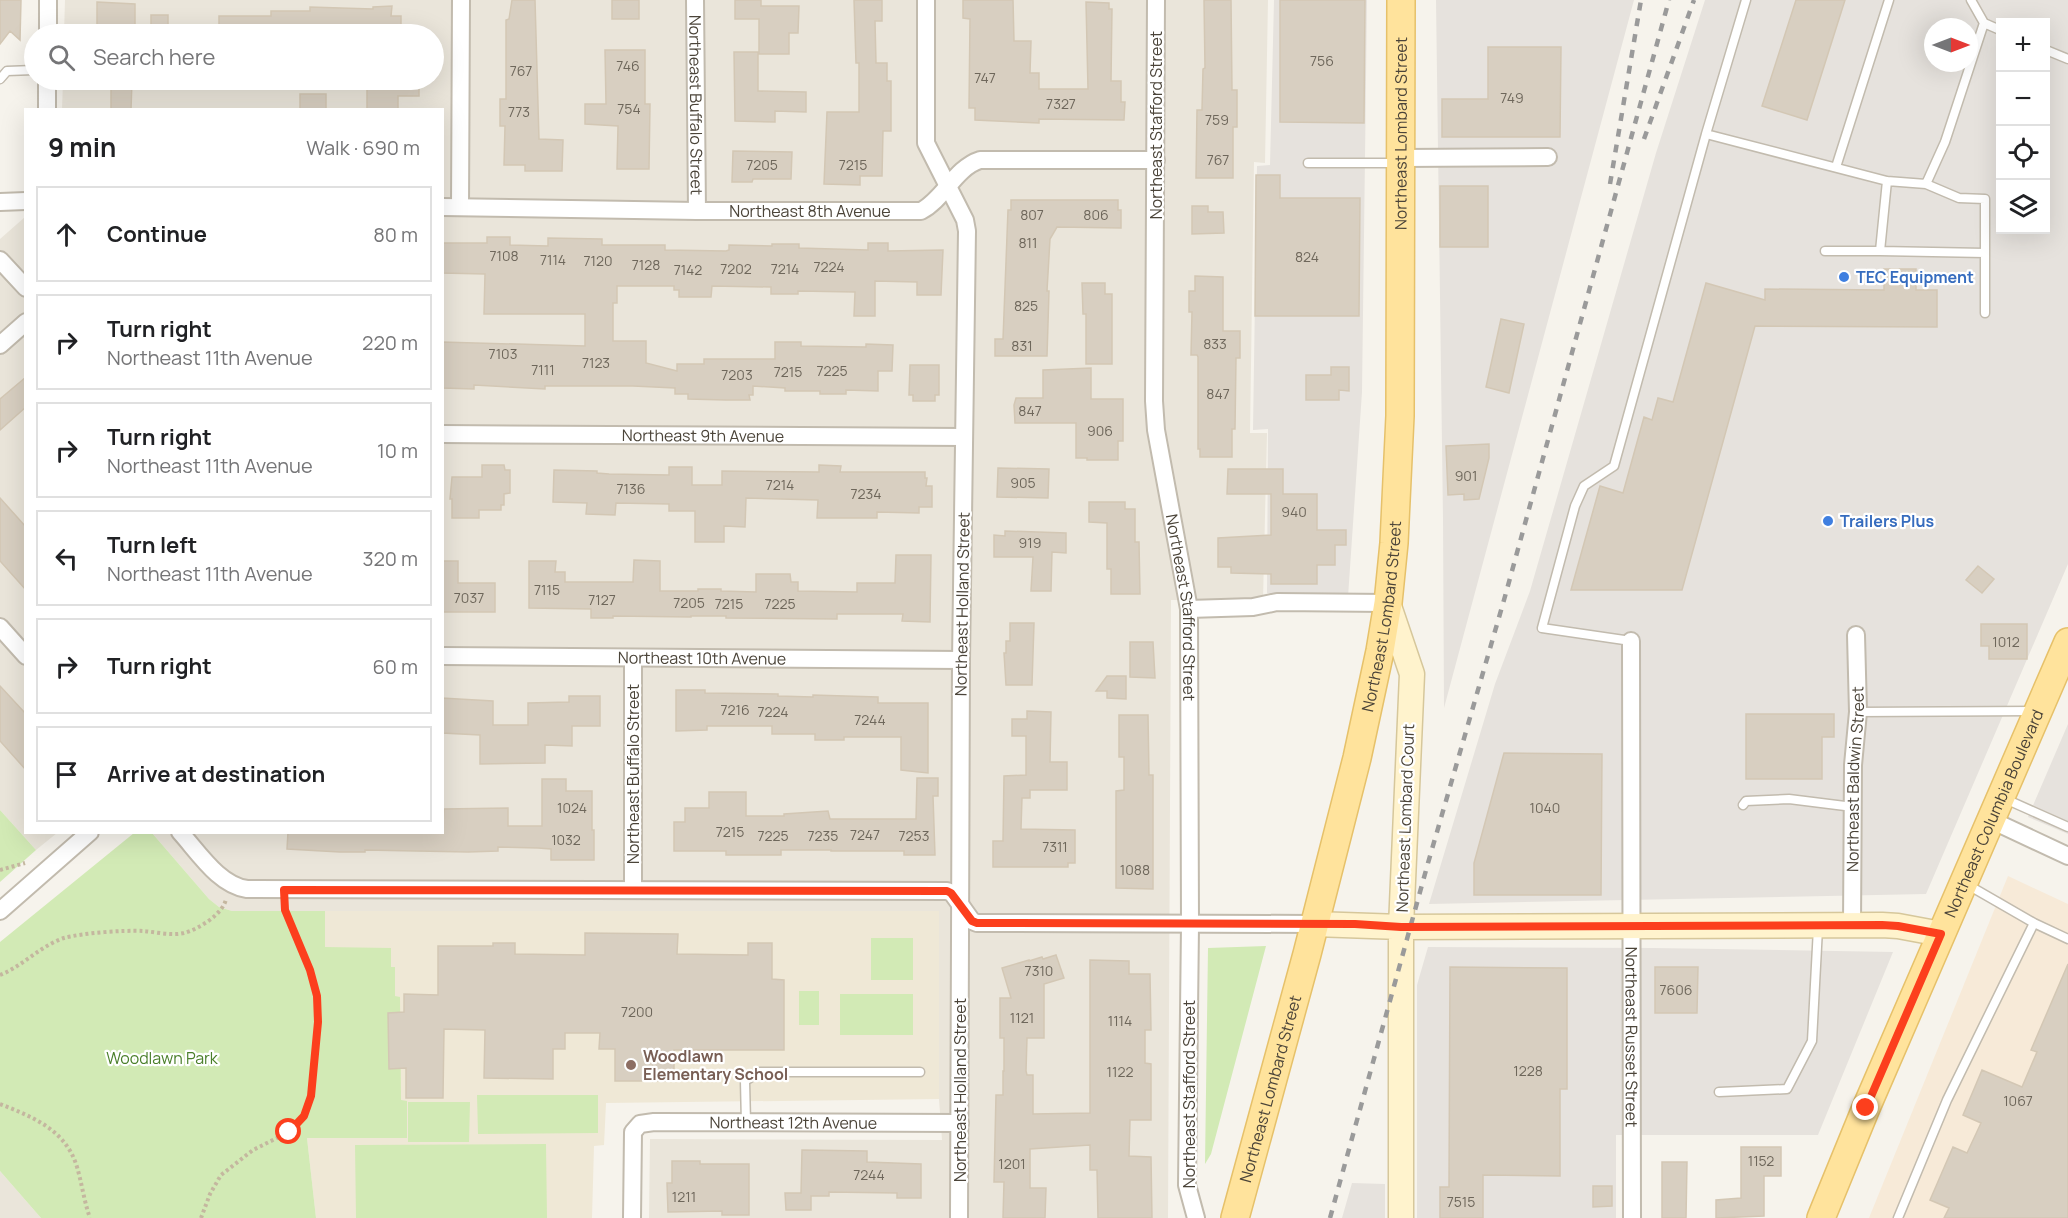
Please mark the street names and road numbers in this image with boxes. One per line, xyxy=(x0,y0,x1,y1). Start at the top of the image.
street label: Northeast Buffalo Street xyxy=(684,15,708,195)
street label: Northeast Stafford Street xyxy=(1145,31,1167,219)
street label: Northeast Lombard Street xyxy=(1389,37,1412,230)
street label: Northeast 8th Avenue xyxy=(729,200,891,222)
street label: Northeast 9th Avenue xyxy=(622,424,784,447)
street label: Northeast Holland Street xyxy=(949,512,975,696)
street label: Northeast Stafford Street xyxy=(1161,512,1200,701)
street label: Northeast Lombard Street xyxy=(1356,520,1406,714)
street label: Northeast 10th Avenue xyxy=(618,646,786,670)
street label: Northeast Buffalo Street xyxy=(622,684,644,864)
street label: Northeast Baldwin Street xyxy=(1841,686,1869,872)
street label: Northeast Columbia Boulevard xyxy=(1939,706,2048,921)
street label: Northeast Lombard Court xyxy=(1391,723,1419,913)
street label: Northeast Russet Street xyxy=(1621,947,1643,1127)
street label: Northeast Lombard Street xyxy=(1234,993,1306,1185)
street label: Northeast Holland Street xyxy=(949,998,971,1182)
street label: Northeast Stafford Street xyxy=(1178,1000,1200,1188)
street label: Northeast 12th Avenue xyxy=(709,1111,877,1134)

